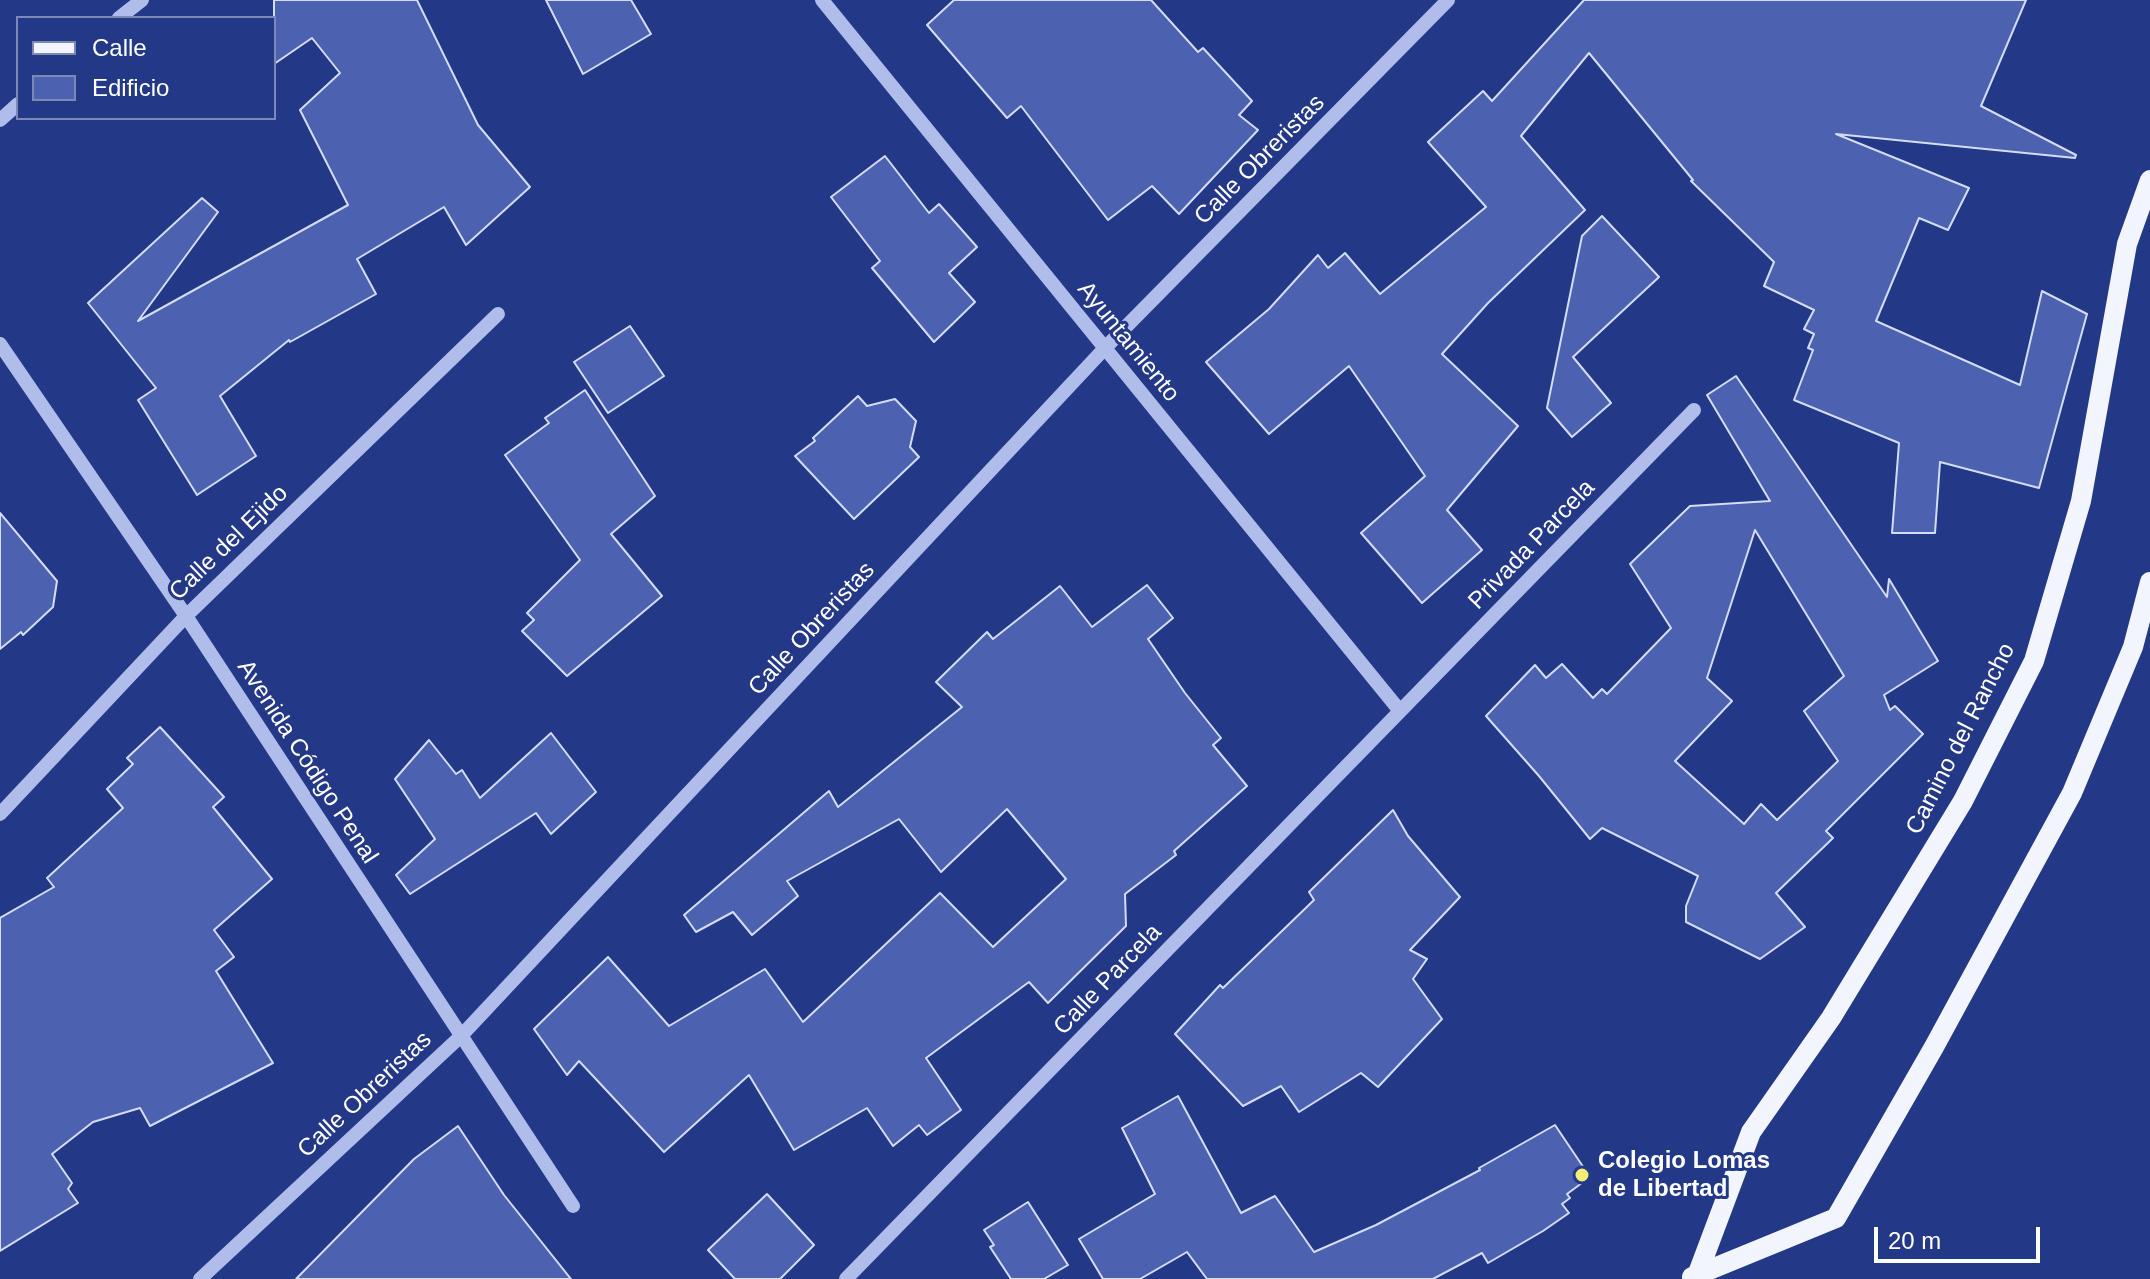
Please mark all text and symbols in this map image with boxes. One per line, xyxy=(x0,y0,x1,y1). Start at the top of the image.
legend xyxy=(16,16,276,120)
text: Calle xyxy=(92,34,147,61)
text: Edificio xyxy=(92,74,169,101)
street label: Calle Obreristas xyxy=(1189,89,1331,231)
street label: Ayuntamiento xyxy=(1071,276,1185,408)
street label: Privada Parcela xyxy=(1463,474,1601,616)
street label: Calle del Ejido xyxy=(164,479,294,607)
street label: Calle Obreristas xyxy=(743,556,881,702)
street label: Camino del Rancho xyxy=(1900,639,2022,839)
street label: Avenida Código Penal xyxy=(230,655,384,869)
street label: Calle Parcela xyxy=(1048,919,1168,1041)
street label: Calle Obreristas xyxy=(292,1026,438,1164)
place label: Colegio Lomas de Libertad xyxy=(1598,1147,1770,1203)
marker: Colegio Lomas de Libertad xyxy=(1573,1166,1591,1184)
scale bar xyxy=(1878,1211,2044,1261)
text: 20 m xyxy=(1888,1227,1941,1254)

